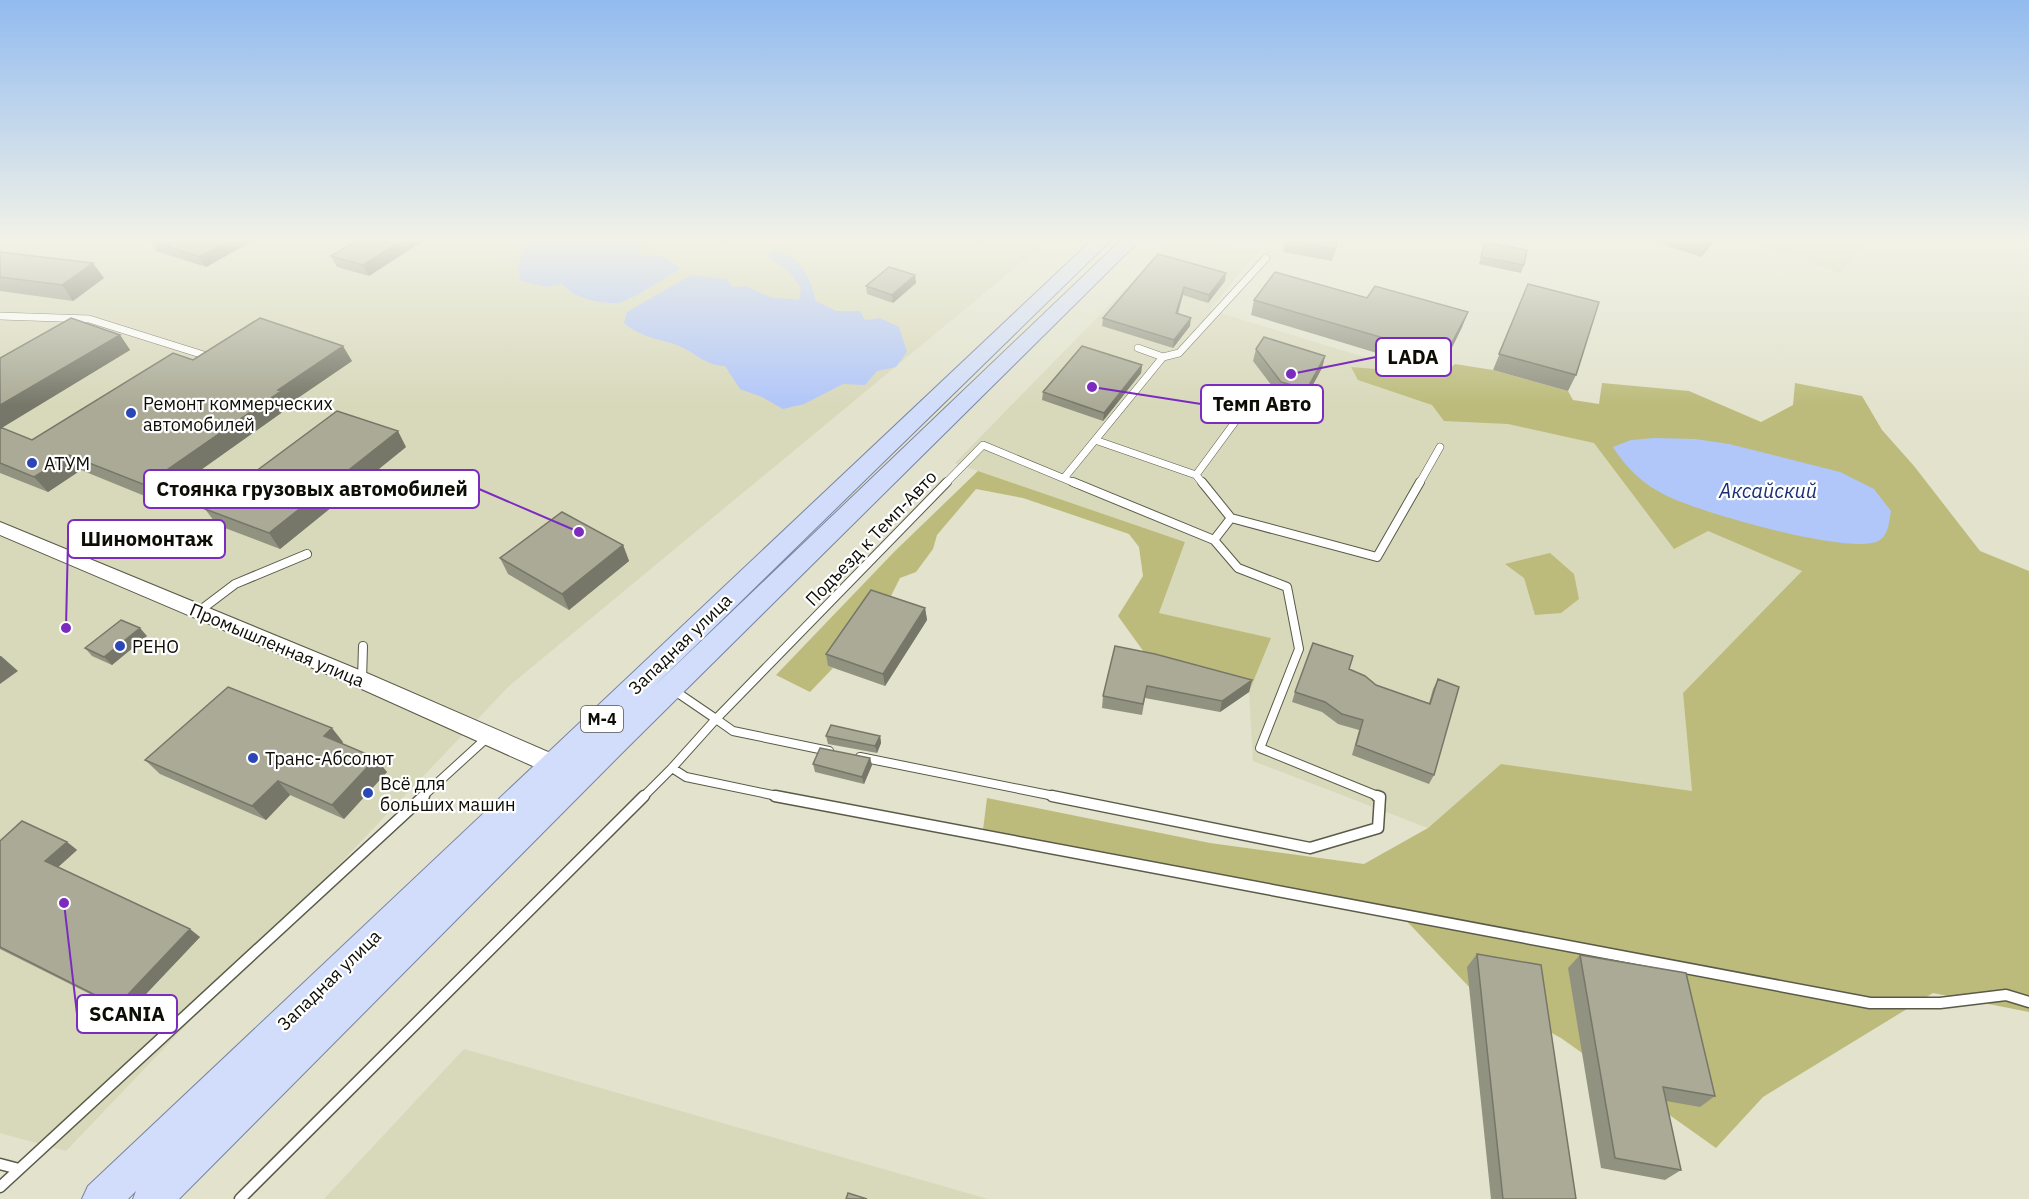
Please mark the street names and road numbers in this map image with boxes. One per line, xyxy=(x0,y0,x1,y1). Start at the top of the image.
street label: Подъезд к Темп-Авто xyxy=(800,465,942,611)
street label: Западная улица xyxy=(623,588,737,699)
street label: Промышленная улица xyxy=(186,598,368,692)
road number: М-4 xyxy=(581,706,623,732)
street label: Западная улица xyxy=(272,924,386,1035)

